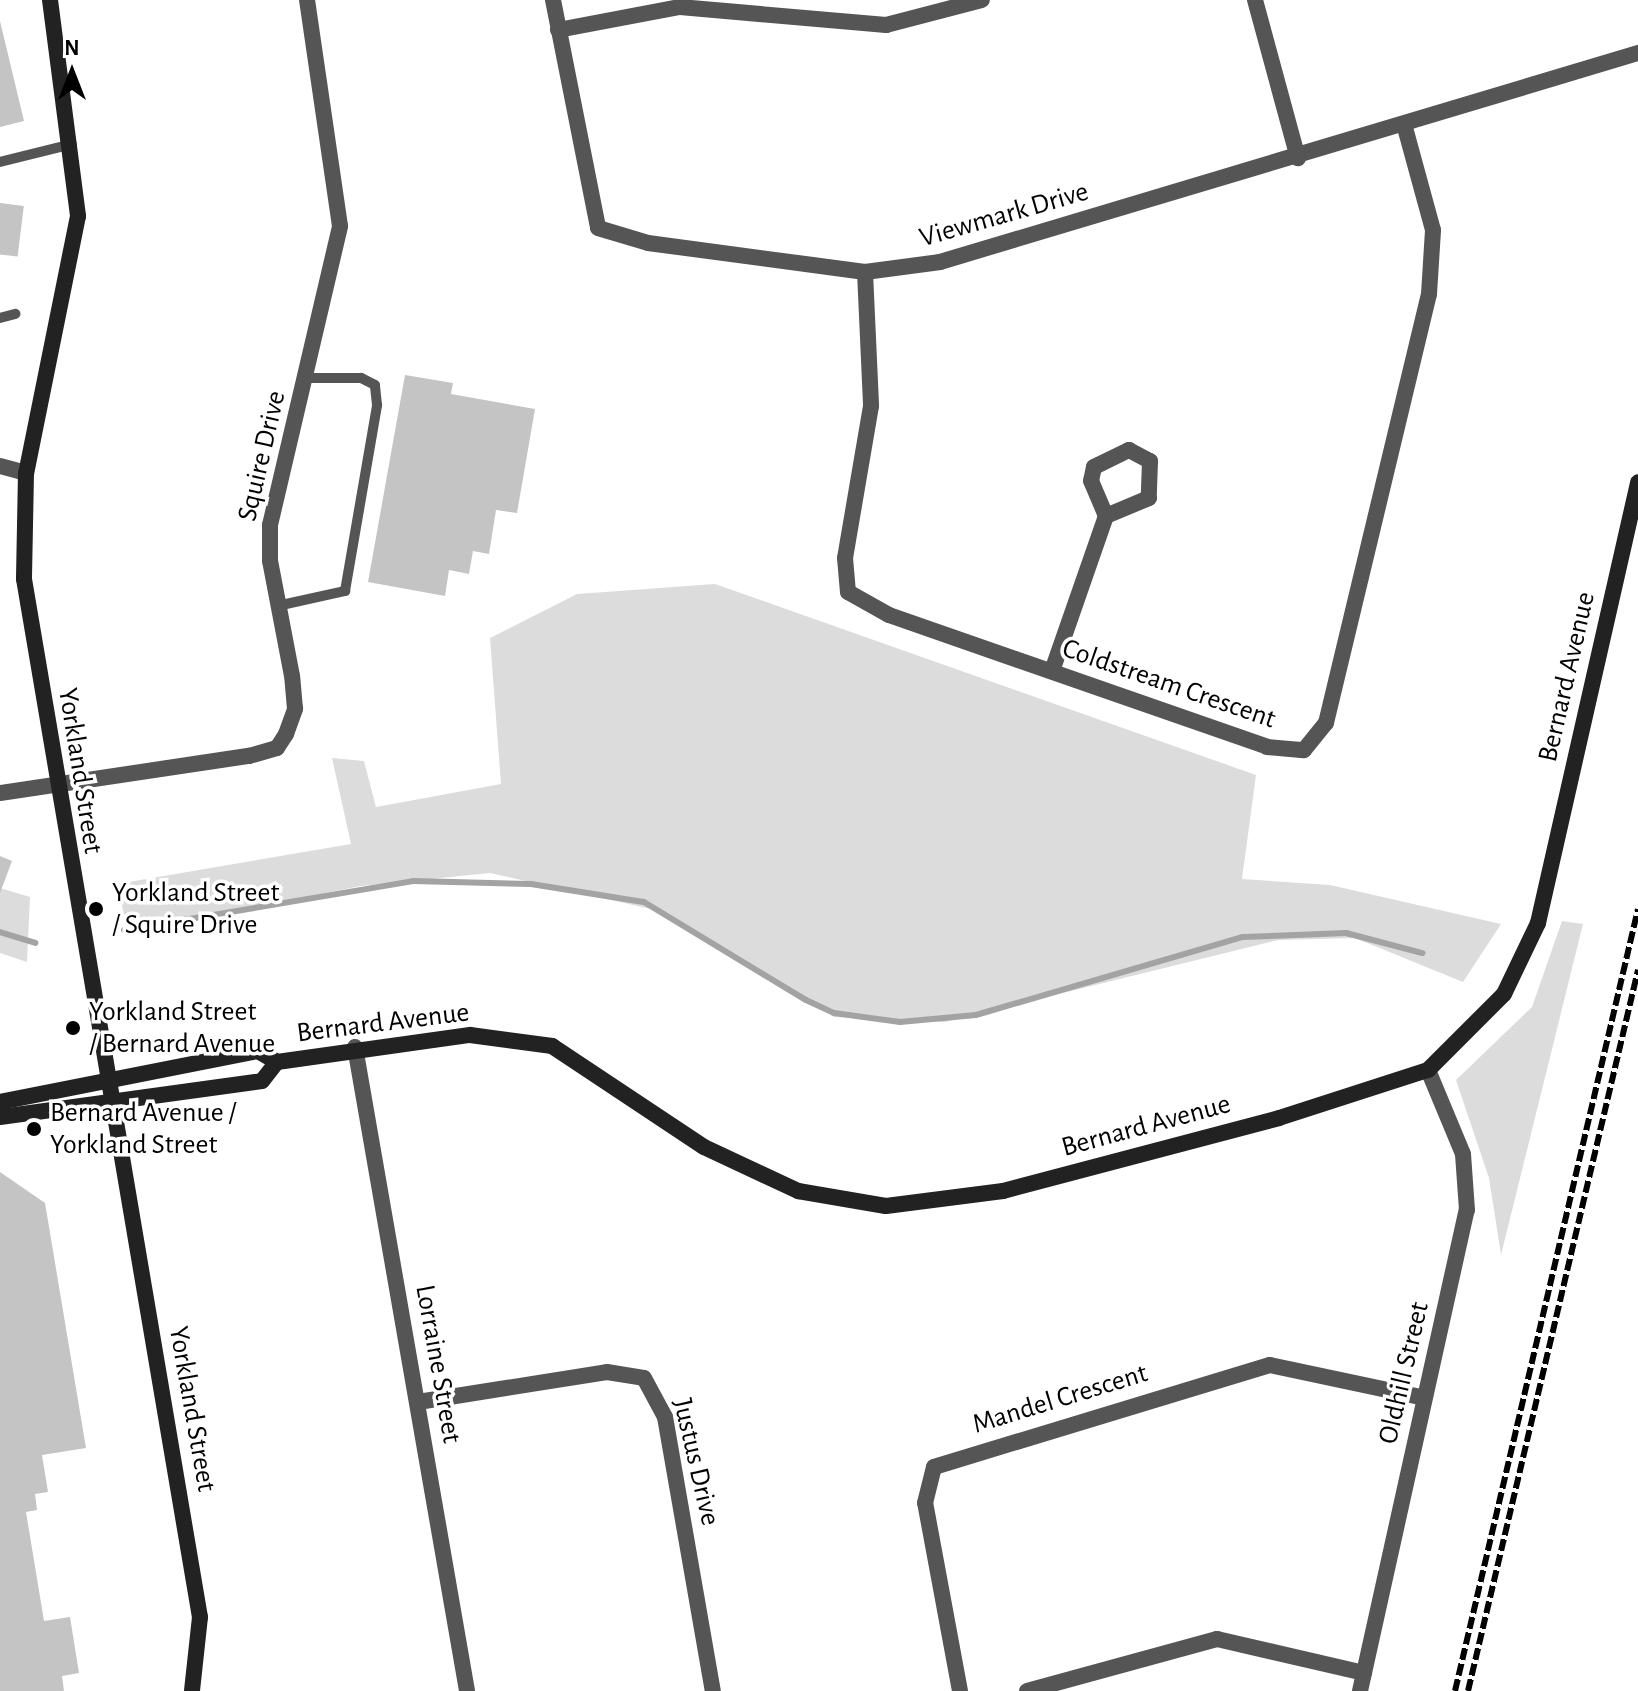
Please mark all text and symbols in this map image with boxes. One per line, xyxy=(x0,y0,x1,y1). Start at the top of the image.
north arrow xyxy=(32,32,112,112)
text: N xyxy=(64,37,80,59)
street label: Viewmark Drive xyxy=(916,175,1092,255)
street label: Squire Drive xyxy=(231,388,293,524)
street label: Bernard Avenue xyxy=(1531,589,1603,765)
street label: Coldstream Crescent xyxy=(1058,632,1280,736)
street label: Yorkland Street xyxy=(50,686,110,856)
place label: Yorkland Street / Squire Drive xyxy=(112,876,279,942)
marker: Yorkland Street / Squire Drive xyxy=(87,900,105,918)
place label: Yorkland Street / Bernard Avenue xyxy=(89,995,275,1061)
street label: Bernard Avenue xyxy=(295,996,471,1050)
marker: Yorkland Street / Bernard Avenue xyxy=(64,1019,82,1037)
street label: Bernard Avenue xyxy=(1058,1087,1234,1165)
place label: Bernard Avenue / Yorkland Street xyxy=(50,1096,236,1162)
marker: Bernard Avenue / Yorkland Street xyxy=(25,1120,43,1138)
street label: Lorraine Street xyxy=(408,1282,468,1446)
street label: Oldhill Street xyxy=(1371,1299,1437,1447)
street label: Yorkland Street xyxy=(161,1324,223,1494)
street label: Mandel Crescent xyxy=(968,1356,1152,1442)
street label: Justus Drive xyxy=(665,1395,727,1529)

